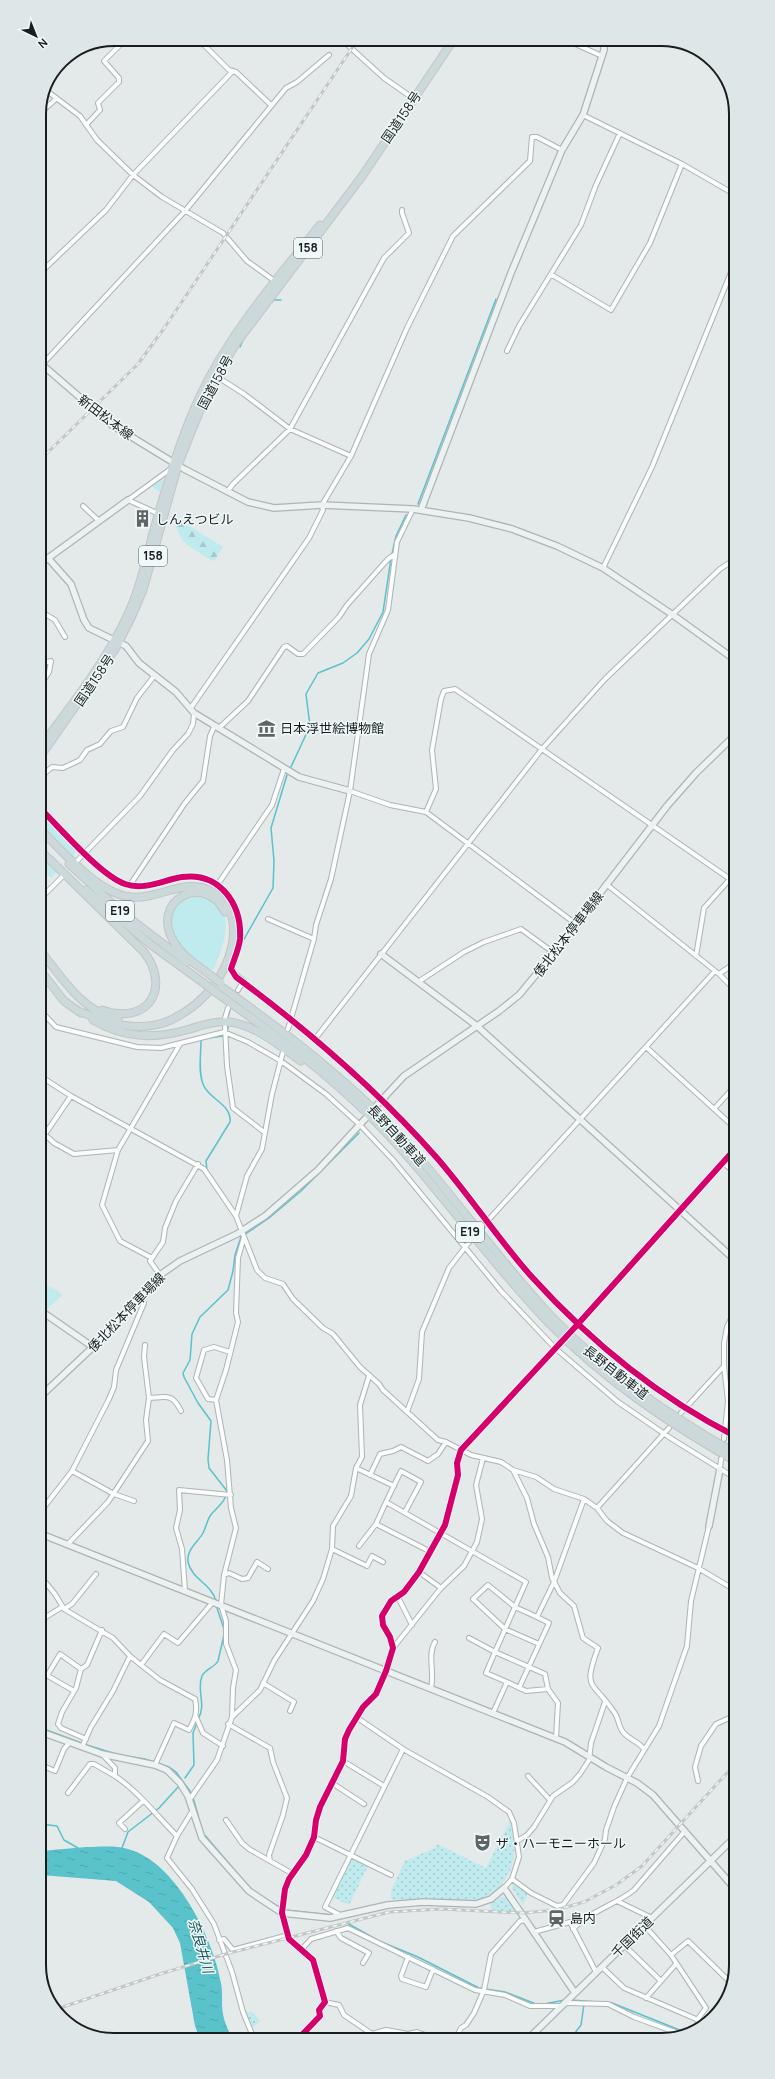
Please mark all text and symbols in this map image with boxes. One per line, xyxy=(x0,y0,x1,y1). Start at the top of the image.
north arrow xyxy=(16,16,56,56)
text: N xyxy=(35,35,51,52)
street label: 国道158号 xyxy=(377,87,425,147)
road number: 158 xyxy=(294,238,322,258)
street label: 国道158号 xyxy=(193,352,237,412)
street label: 新田松本線 xyxy=(75,390,137,444)
building icon: しんえつビル xyxy=(133,509,153,529)
place label: しんえつビル xyxy=(156,510,234,528)
road number: 158 xyxy=(139,546,167,566)
street label: 国道158号 xyxy=(70,650,118,710)
museum icon: 日本浮世絵博物館 xyxy=(257,718,277,738)
place label: 日本浮世絵博物館 xyxy=(280,719,384,737)
street label: 倭北松本停車場線 xyxy=(529,887,607,981)
road number: E19 xyxy=(106,901,134,921)
street label: 長野自動車道 xyxy=(364,1100,430,1170)
road number: E19 xyxy=(456,1222,484,1242)
street label: 倭北松本停車場線 xyxy=(83,1268,169,1356)
street label: 長野自動車道 xyxy=(580,1341,652,1403)
theatre icon: ザ・ハーモニーホール xyxy=(473,1833,493,1853)
place label: ザ・ハーモニーホール xyxy=(496,1834,626,1852)
station icon: 島内 xyxy=(547,1908,567,1928)
place label: 島内 xyxy=(570,1909,596,1927)
street label: 千国街道 xyxy=(607,1912,657,1962)
water label: 奈良井川 xyxy=(185,1916,219,1977)

